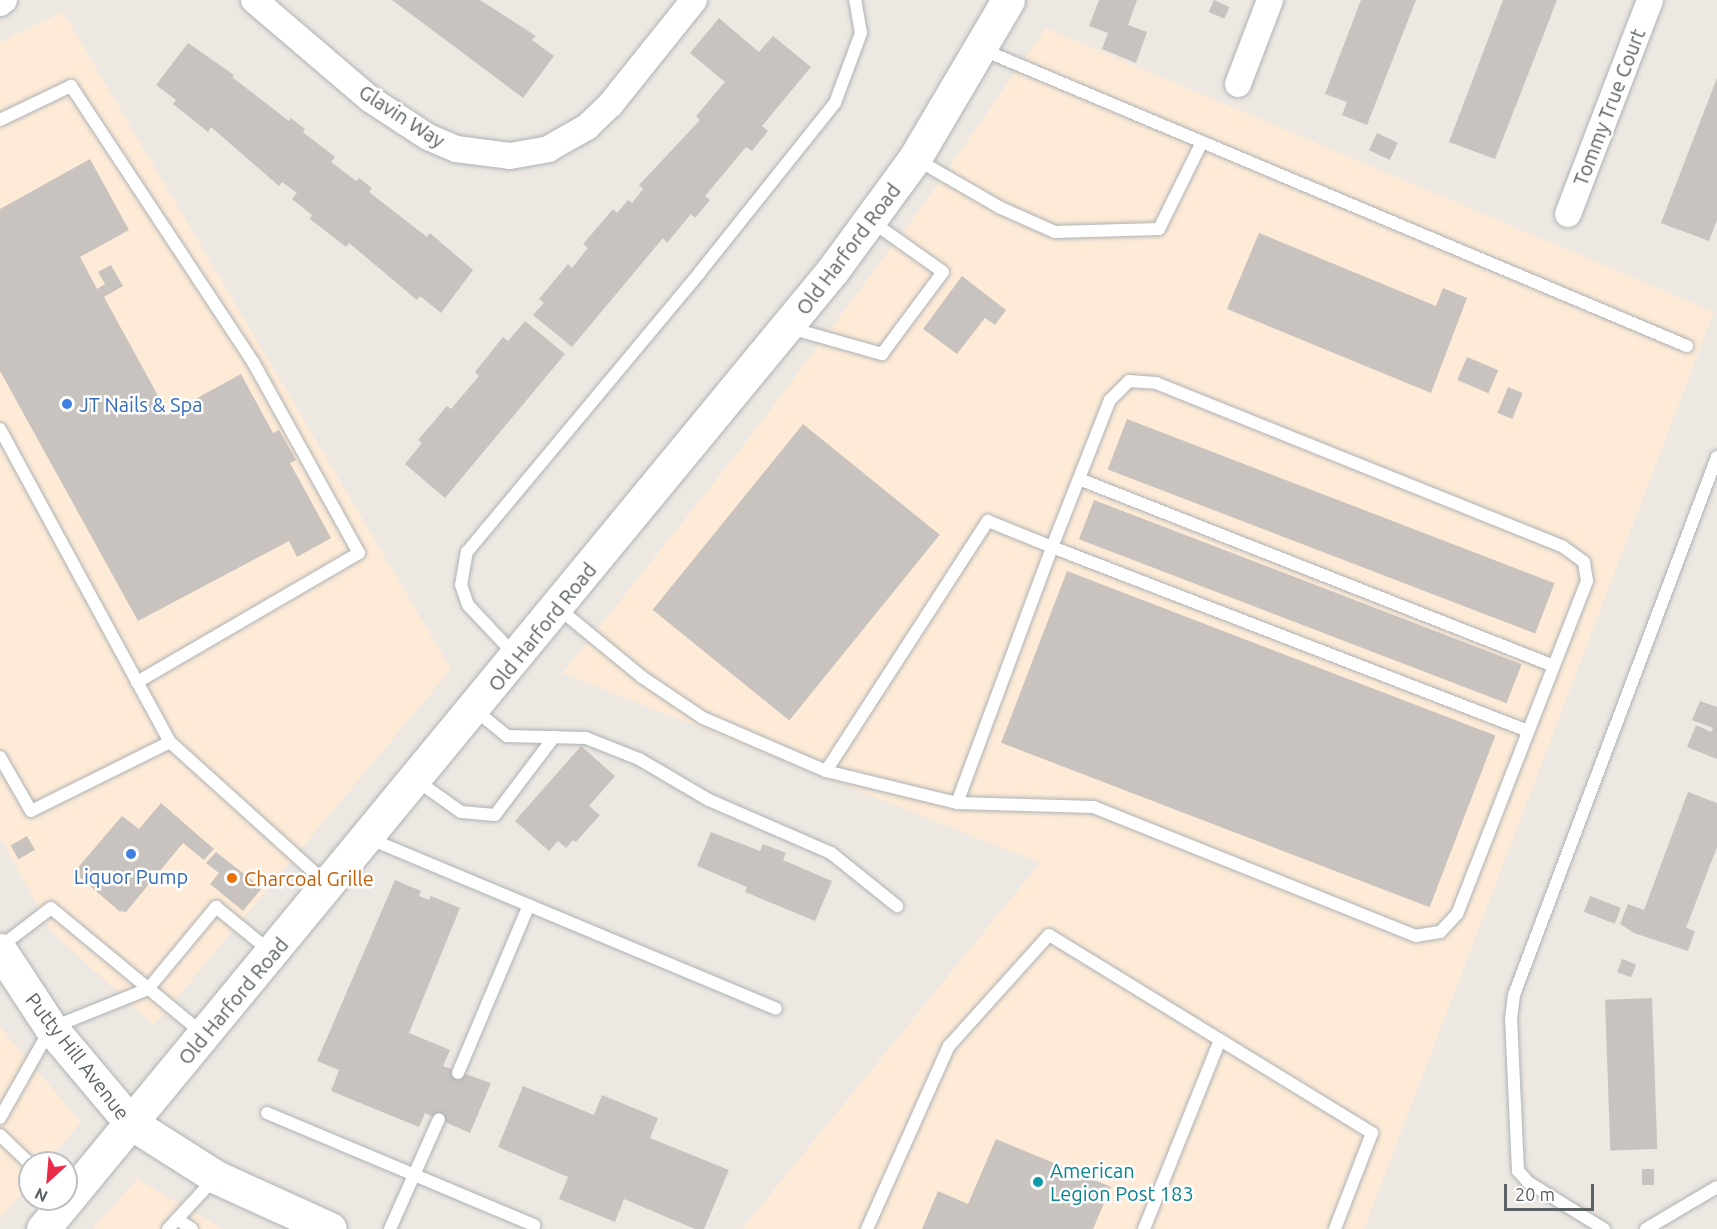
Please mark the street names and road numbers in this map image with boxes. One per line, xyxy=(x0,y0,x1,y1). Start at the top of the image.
street label: Tommy True Court xyxy=(1568,25,1650,189)
street label: Glavin Way xyxy=(355,79,449,153)
street label: Old Harford Road xyxy=(791,179,905,319)
street label: Old Harford Road xyxy=(483,558,601,696)
street label: Old Harford Road xyxy=(173,933,293,1069)
street label: Putty Hill Avenue xyxy=(21,988,135,1124)

